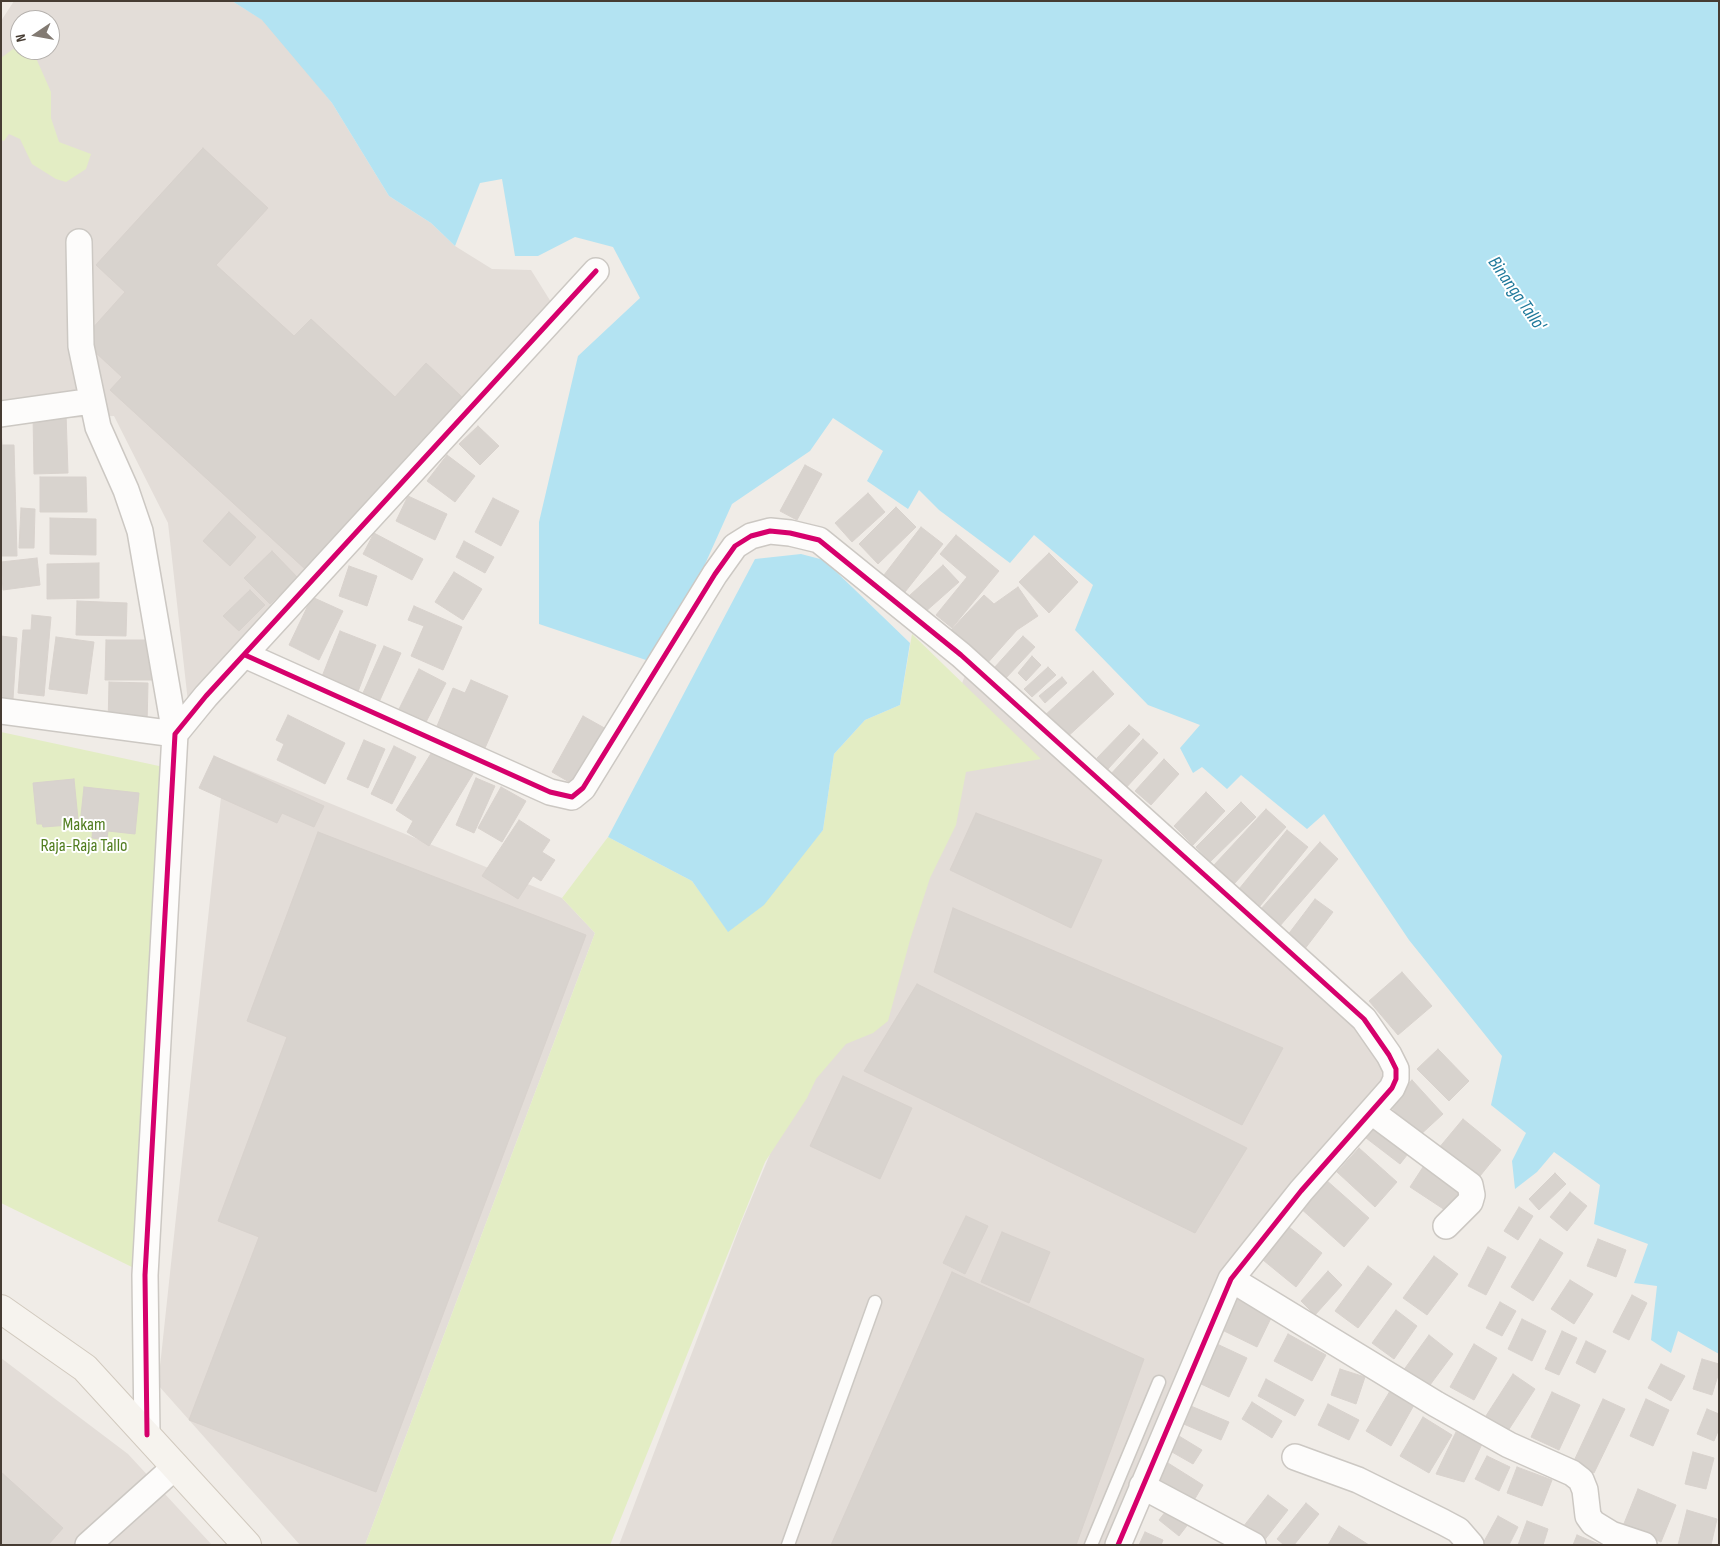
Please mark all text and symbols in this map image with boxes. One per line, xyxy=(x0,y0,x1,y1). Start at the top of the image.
north arrow xyxy=(10,10,60,60)
text: N xyxy=(12,33,30,43)
water label: Binanga Tallo' xyxy=(1482,253,1550,335)
park label: Makam Raja-Raja Tallo xyxy=(40,814,128,856)

